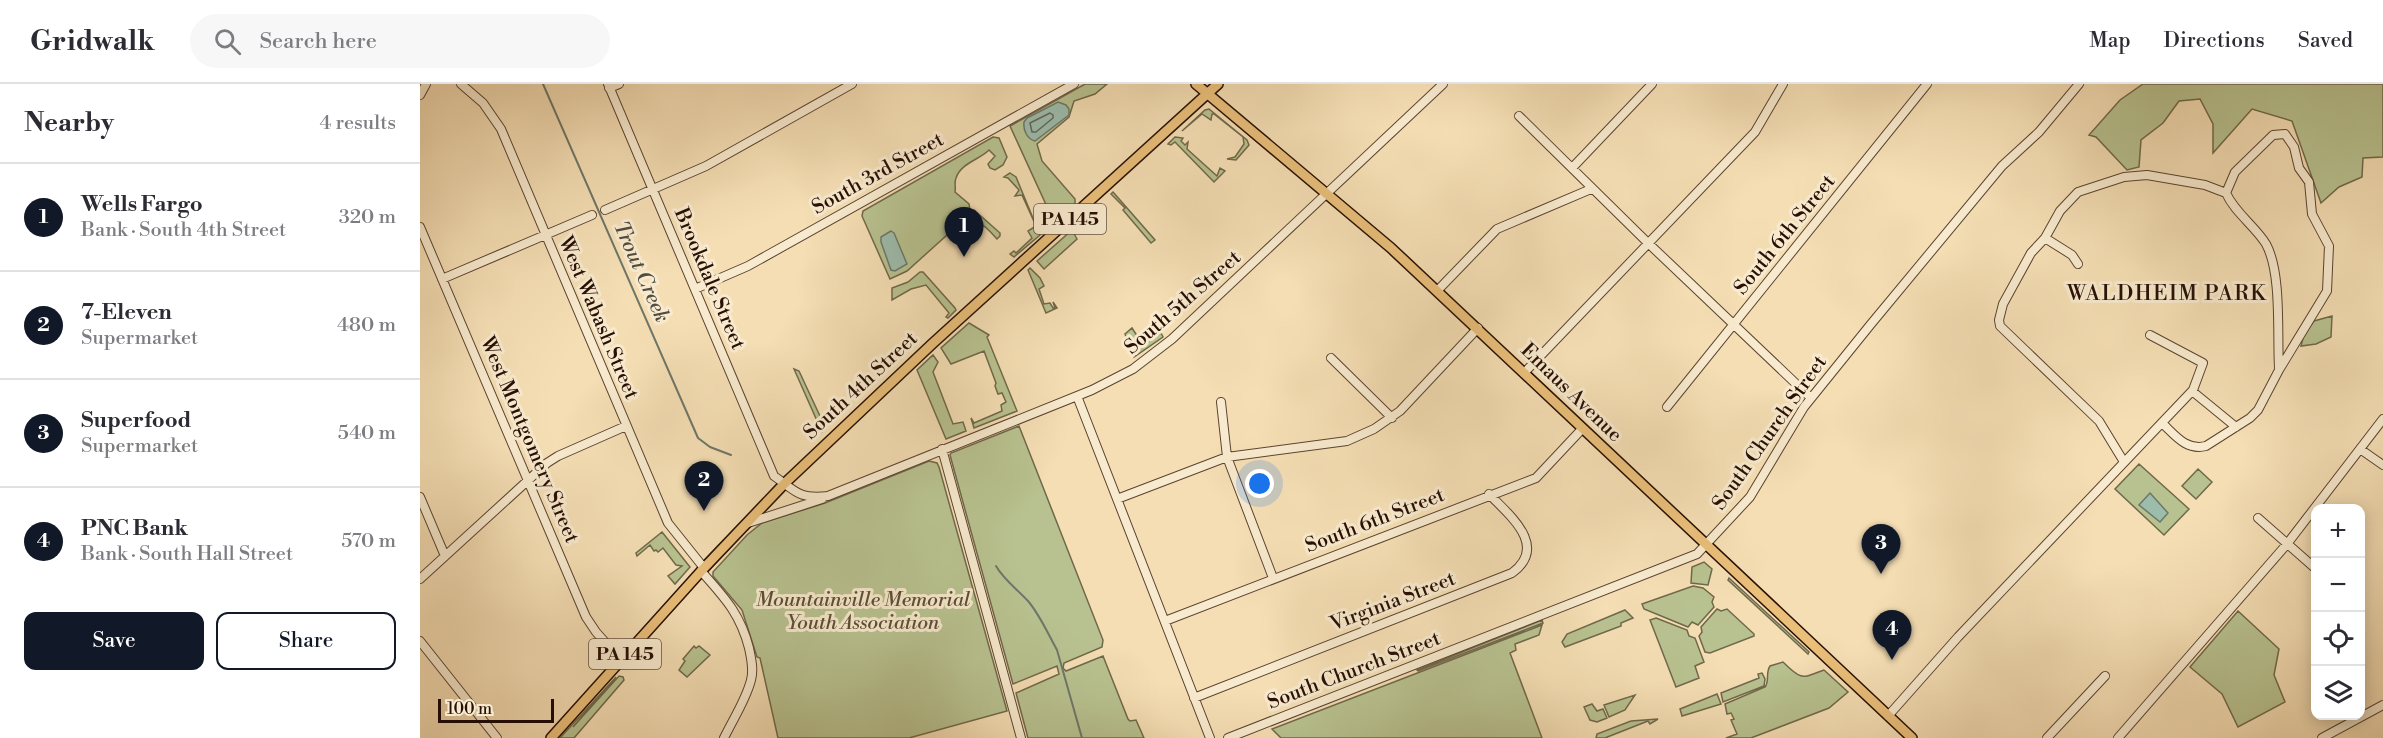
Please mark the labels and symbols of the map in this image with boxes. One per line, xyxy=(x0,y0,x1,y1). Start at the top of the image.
street label: South 3rd Street xyxy=(808,127,948,221)
street label: South 6th Street xyxy=(1729,170,1841,300)
street label: Brookdale Street xyxy=(668,204,750,354)
road number: PA 145 xyxy=(1034,204,1106,234)
pin: 1 xyxy=(944,208,984,257)
water label: Trout Creek xyxy=(607,217,675,327)
street label: West Wabash Street xyxy=(552,232,644,403)
street label: South 5th Street xyxy=(1120,246,1246,360)
district label: WALDHEIM PARK xyxy=(2066,281,2267,307)
street label: South 4th Street xyxy=(799,327,923,445)
street label: West Montgomery Street xyxy=(474,332,584,547)
street label: Emaus Avenue xyxy=(1515,338,1627,448)
street label: South Church Street xyxy=(1707,351,1833,515)
pin: 2 xyxy=(684,462,724,511)
your location xyxy=(1245,469,1274,498)
street label: South 6th Street xyxy=(1302,483,1448,559)
pin: 3 xyxy=(1862,524,1900,574)
street label: Virginia Street xyxy=(1326,567,1459,638)
park label: Mountainville Memorial Youth Association xyxy=(756,588,971,636)
pin: 4 xyxy=(1872,610,1912,660)
street label: South Church Street xyxy=(1264,626,1444,716)
road number: PA 145 xyxy=(589,639,661,669)
scale bar xyxy=(438,696,554,724)

